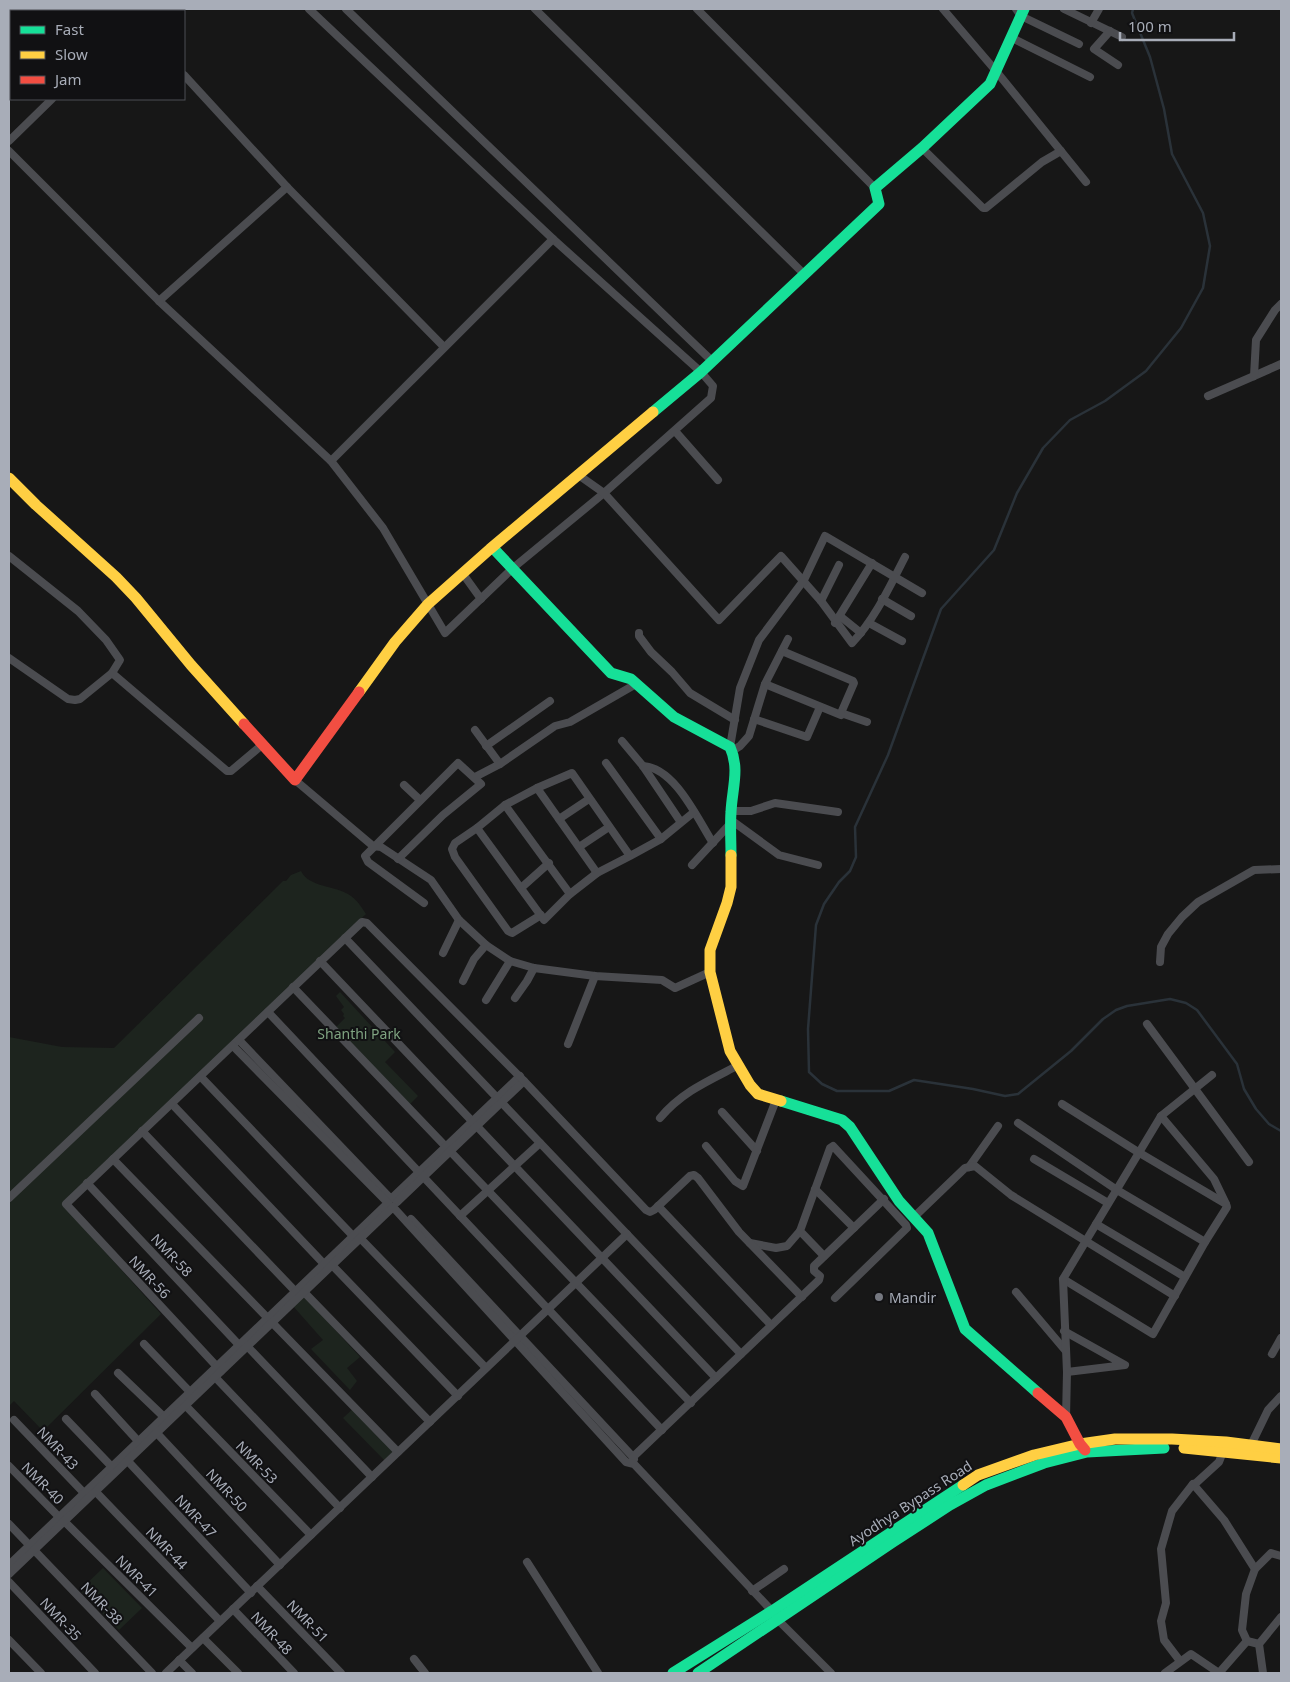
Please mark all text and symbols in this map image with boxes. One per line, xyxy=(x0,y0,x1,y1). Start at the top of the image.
legend xyxy=(10,10,185,100)
scale bar xyxy=(1120,10,1234,42)
text: 100 m xyxy=(1128,16,1172,36)
text: Fast xyxy=(55,19,84,39)
text: Slow xyxy=(55,44,88,64)
text: Jam xyxy=(53,69,82,89)
park label: Shanthi Park xyxy=(317,1024,401,1043)
street label: NMR-58 xyxy=(147,1229,197,1281)
street label: NMR-56 xyxy=(125,1251,175,1303)
place label: Mandir xyxy=(889,1288,936,1307)
marker: Mandir xyxy=(873,1291,885,1303)
street label: NMR-43 xyxy=(33,1422,83,1474)
street label: NMR-53 xyxy=(232,1436,282,1488)
street label: Ayodhya Bypass Road xyxy=(845,1456,975,1550)
street label: NMR-40 xyxy=(18,1458,68,1508)
street label: NMR-50 xyxy=(202,1464,252,1516)
street label: NMR-47 xyxy=(171,1490,221,1542)
street label: NMR-44 xyxy=(142,1522,192,1574)
street label: NMR-41 xyxy=(112,1551,162,1601)
street label: NMR-38 xyxy=(77,1577,127,1629)
street label: NMR-35 xyxy=(36,1593,86,1645)
street label: NMR-51 xyxy=(283,1595,333,1647)
street label: NMR-48 xyxy=(247,1607,297,1659)

